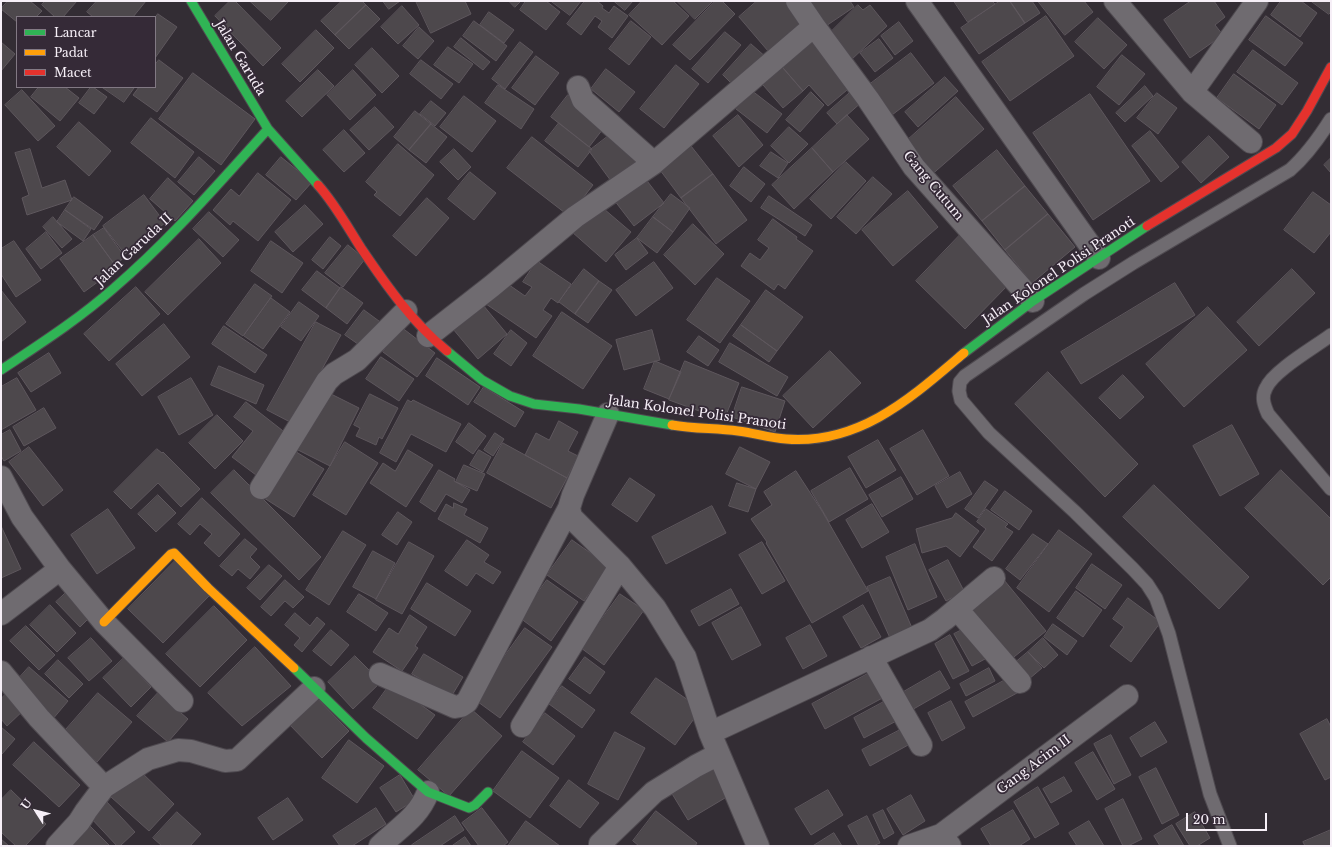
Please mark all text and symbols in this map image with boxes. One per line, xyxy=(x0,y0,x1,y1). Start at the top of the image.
legend xyxy=(16,16,156,88)
street label: Jalan Garuda xyxy=(211,17,269,99)
text: Lancar xyxy=(54,25,96,40)
text: Padat xyxy=(54,45,88,60)
text: Macet xyxy=(54,65,92,80)
street label: Gang Cutum xyxy=(899,148,967,224)
street label: Jalan Garuda II xyxy=(92,210,176,290)
street label: Jalan Kolonel Polisi Pranoti xyxy=(980,214,1138,328)
street label: Jalan Kolonel Polisi Pranoti xyxy=(607,393,787,433)
street label: Gang Acim II xyxy=(994,732,1074,798)
north arrow xyxy=(16,791,56,831)
text: U xyxy=(18,796,35,812)
scale bar xyxy=(1188,805,1269,831)
text: 20 m xyxy=(1193,812,1225,827)

